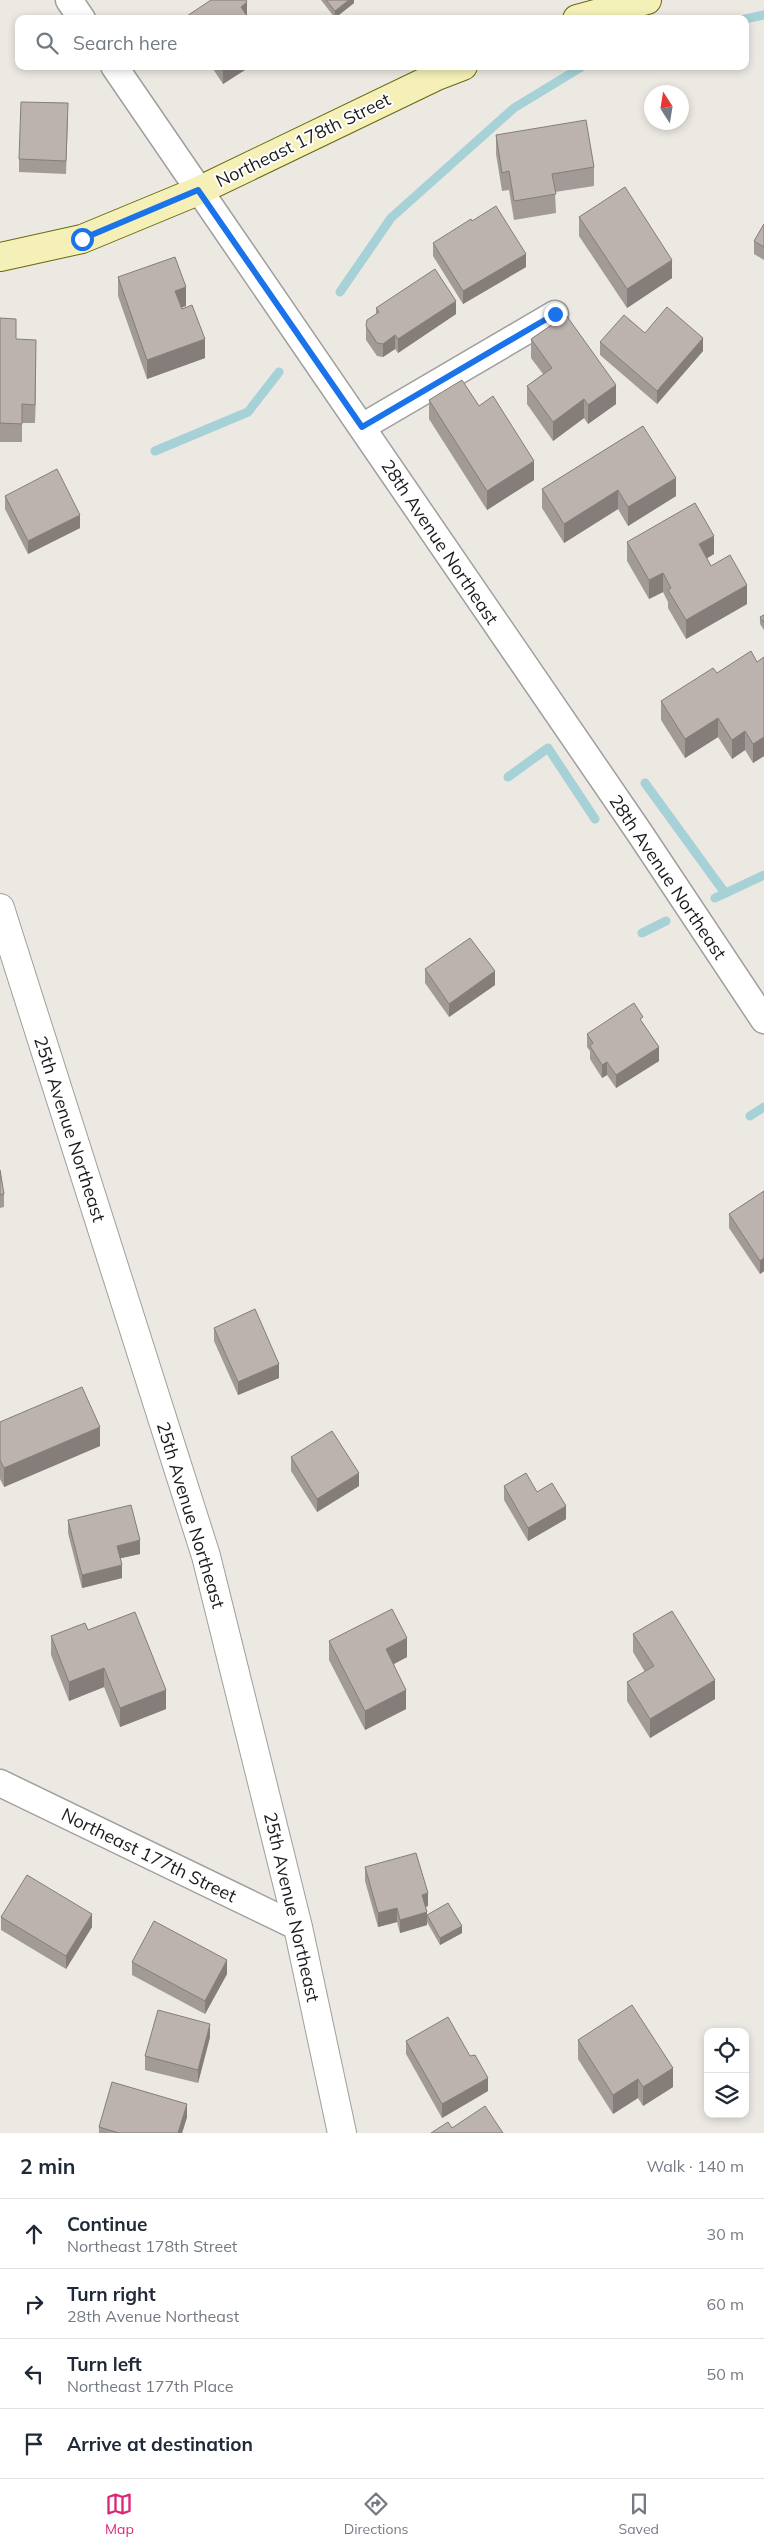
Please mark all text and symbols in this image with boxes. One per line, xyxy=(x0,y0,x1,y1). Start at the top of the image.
search box xyxy=(15,15,749,70)
icon: search xyxy=(33,29,61,57)
text: Search here xyxy=(73,31,177,55)
north arrow xyxy=(644,85,689,130)
street label: Northeast 178th Street xyxy=(212,88,394,192)
route start xyxy=(71,228,94,251)
route end xyxy=(544,303,567,326)
street label: 28th Avenue Northeast xyxy=(376,455,504,629)
street label: 28th Avenue Northeast xyxy=(604,790,732,964)
street label: 25th Avenue Northeast xyxy=(29,1033,111,1225)
street label: 25th Avenue Northeast xyxy=(152,1419,230,1611)
street label: Northeast 177th Street xyxy=(58,1803,240,1907)
street label: 25th Avenue Northeast xyxy=(259,1810,325,2004)
map controls xyxy=(704,2028,749,2118)
button: locate xyxy=(704,2028,749,2073)
button: layers xyxy=(704,2073,749,2118)
text: 2 min xyxy=(20,2153,75,2179)
text: Walk · 140 m xyxy=(646,2156,744,2176)
text: Continue xyxy=(67,2212,147,2236)
icon: ahead xyxy=(20,2220,48,2248)
text: 30 m xyxy=(707,2224,744,2244)
text: Northeast 178th Street xyxy=(67,2236,237,2256)
text: Turn right xyxy=(67,2282,156,2306)
icon: right xyxy=(20,2290,48,2318)
text: 60 m xyxy=(707,2294,744,2314)
text: 28th Avenue Northeast xyxy=(67,2306,239,2326)
text: Turn left xyxy=(67,2352,142,2376)
icon: left xyxy=(20,2360,48,2388)
text: 50 m xyxy=(707,2364,744,2384)
text: Northeast 177th Place xyxy=(67,2376,233,2396)
icon: arrive xyxy=(20,2430,48,2458)
text: Arrive at destination xyxy=(67,2432,253,2456)
tab: Map xyxy=(105,2490,134,2538)
tab: Directions xyxy=(344,2490,409,2538)
tab: Saved xyxy=(619,2490,659,2538)

